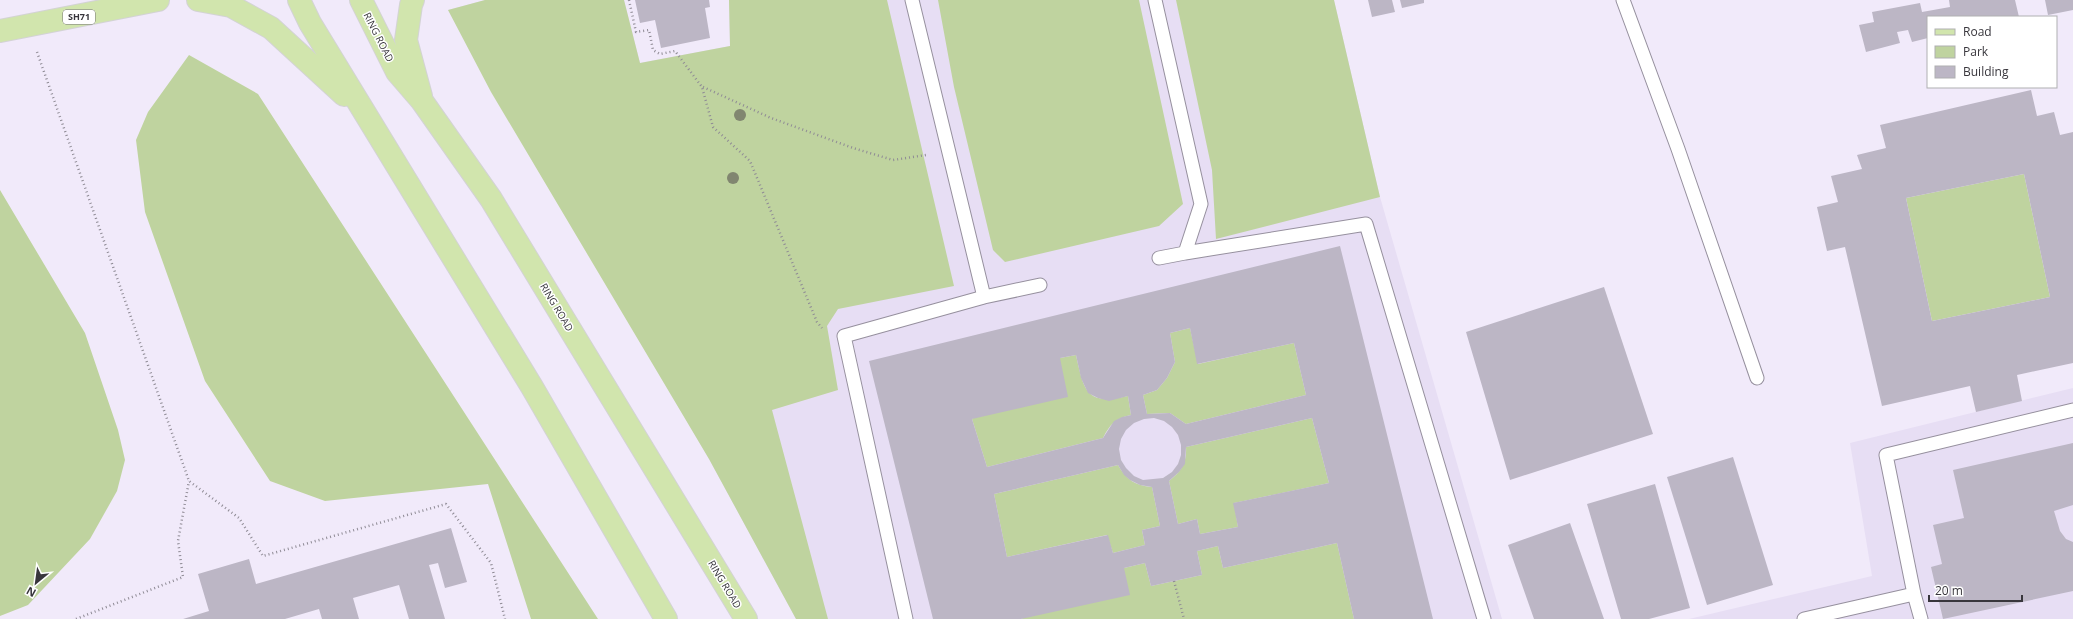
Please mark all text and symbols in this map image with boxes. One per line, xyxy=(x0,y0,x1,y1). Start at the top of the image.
road number: SH71 xyxy=(63,10,95,24)
street label: RING ROAD xyxy=(361,10,397,64)
legend xyxy=(1927,16,2057,88)
text: Road xyxy=(1963,23,1992,40)
text: Park xyxy=(1963,43,1989,60)
text: Building xyxy=(1963,63,2009,80)
street label: RING ROAD xyxy=(537,280,577,334)
street label: RING ROAD xyxy=(705,557,745,611)
north arrow xyxy=(16,563,56,603)
scale bar xyxy=(1929,577,2022,603)
text: 20 m xyxy=(1935,582,1963,599)
text: N xyxy=(23,583,38,601)

